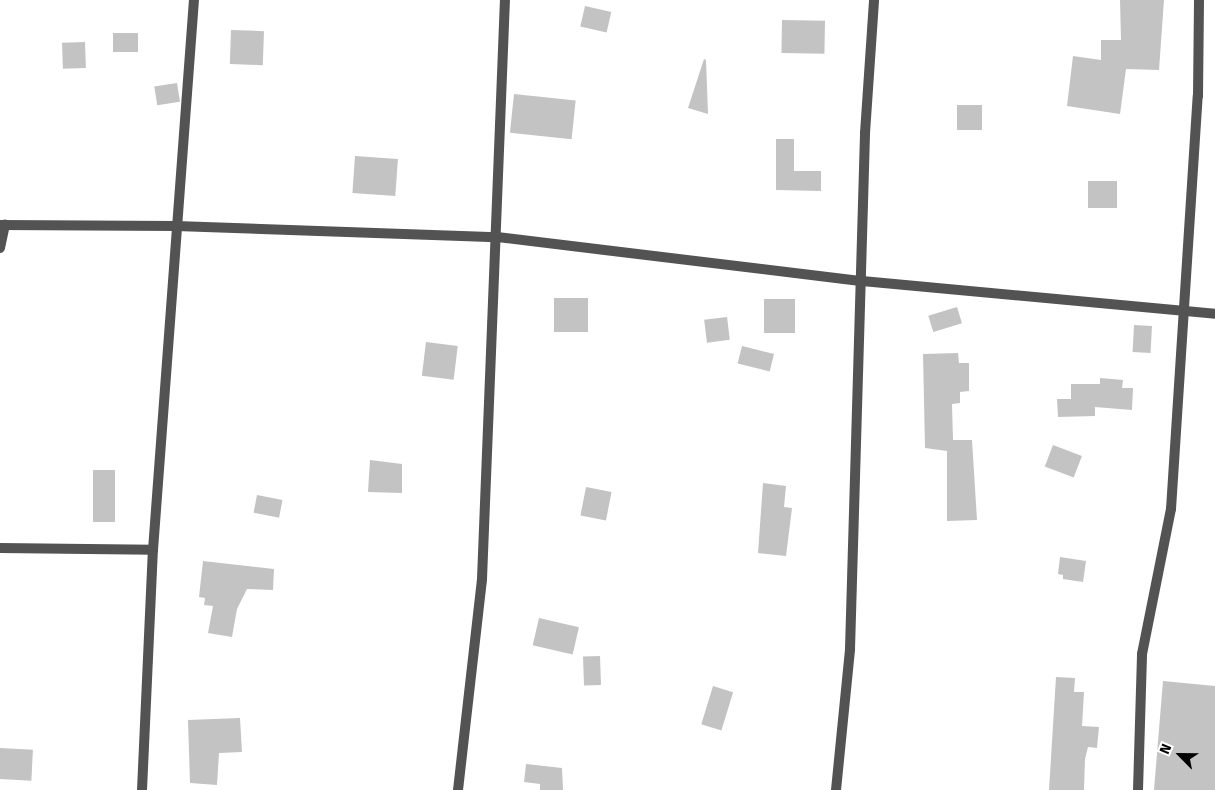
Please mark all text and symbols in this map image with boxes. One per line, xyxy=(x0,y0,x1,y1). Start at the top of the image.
north arrow xyxy=(1155,730,1205,780)
text: N xyxy=(1156,741,1175,757)

